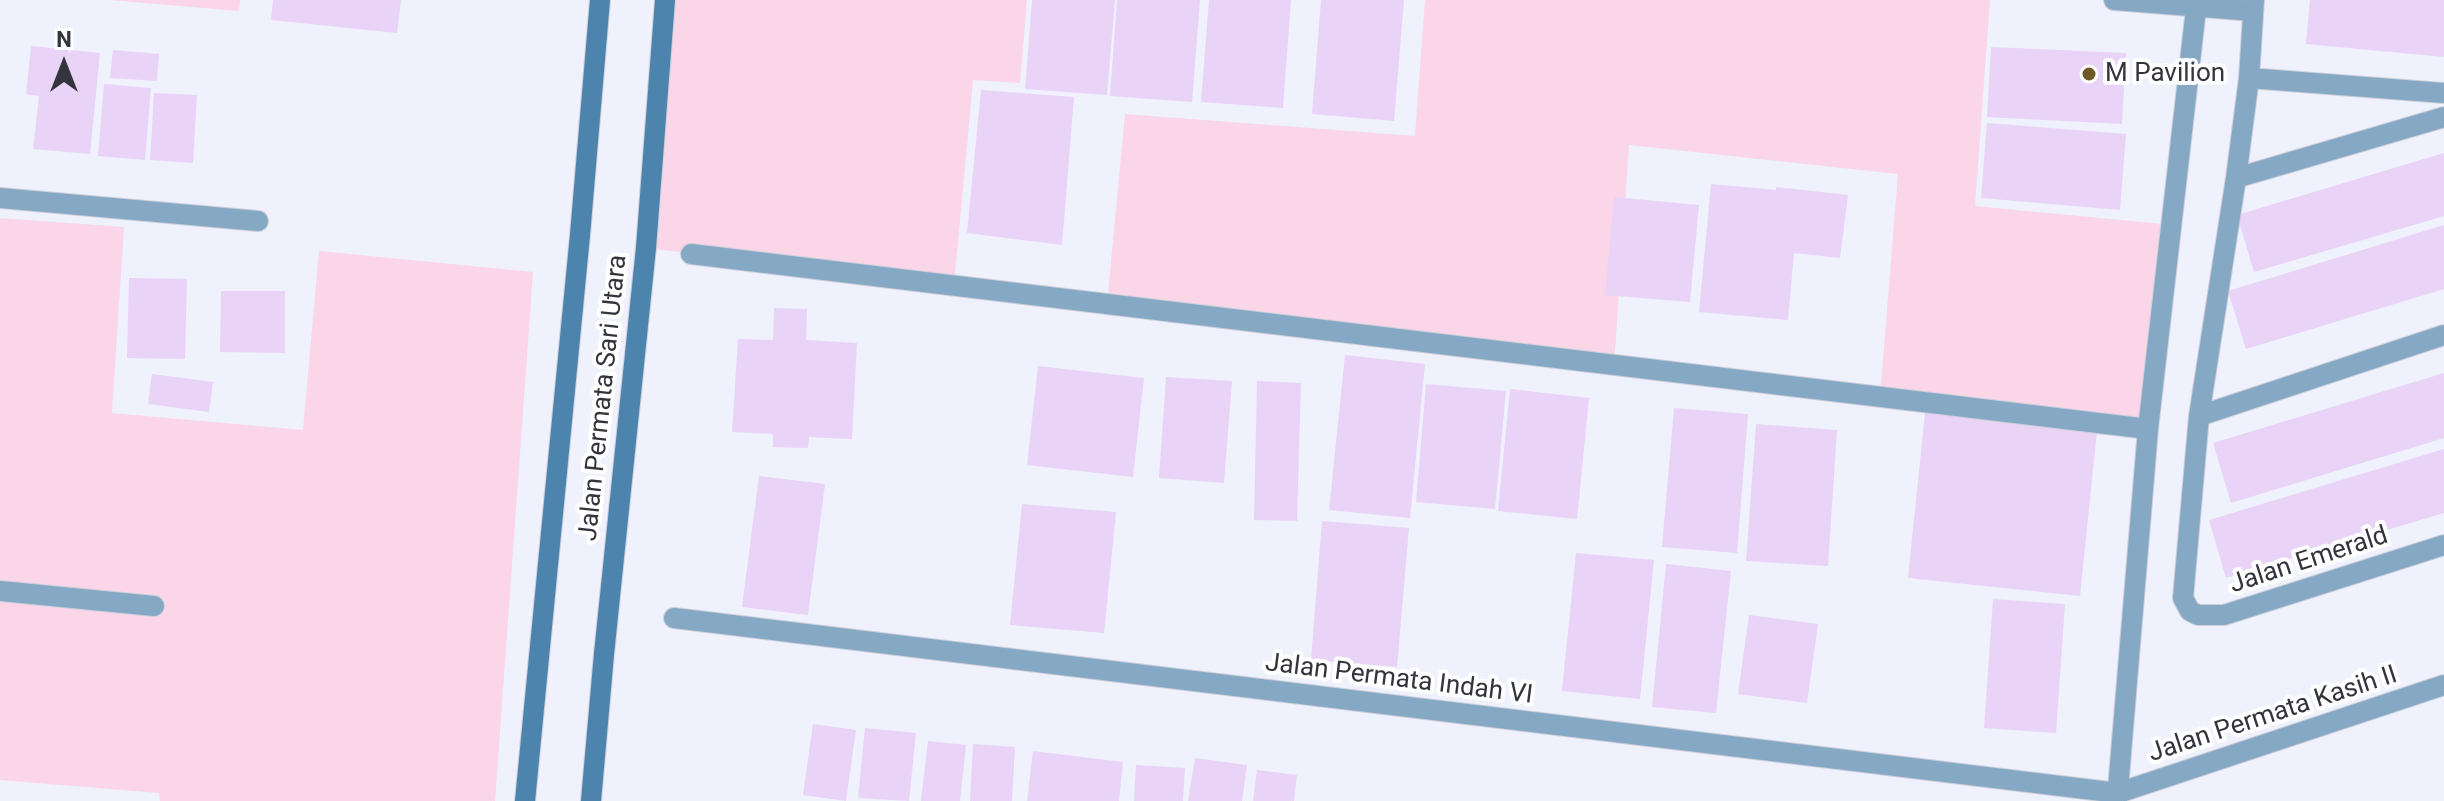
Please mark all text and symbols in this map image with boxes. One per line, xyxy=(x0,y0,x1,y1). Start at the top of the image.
north arrow xyxy=(24,24,104,104)
text: N xyxy=(56,27,72,52)
place label: M Pavilion xyxy=(2105,58,2225,90)
marker: M Pavilion xyxy=(2080,65,2098,83)
street label: Jalan Permata Sari Utara xyxy=(573,253,635,543)
street label: Jalan Emerald xyxy=(2226,521,2392,601)
street label: Jalan Permata Indah VI xyxy=(1263,648,1535,712)
street label: Jalan Permata Kasih II xyxy=(2145,660,2401,770)

